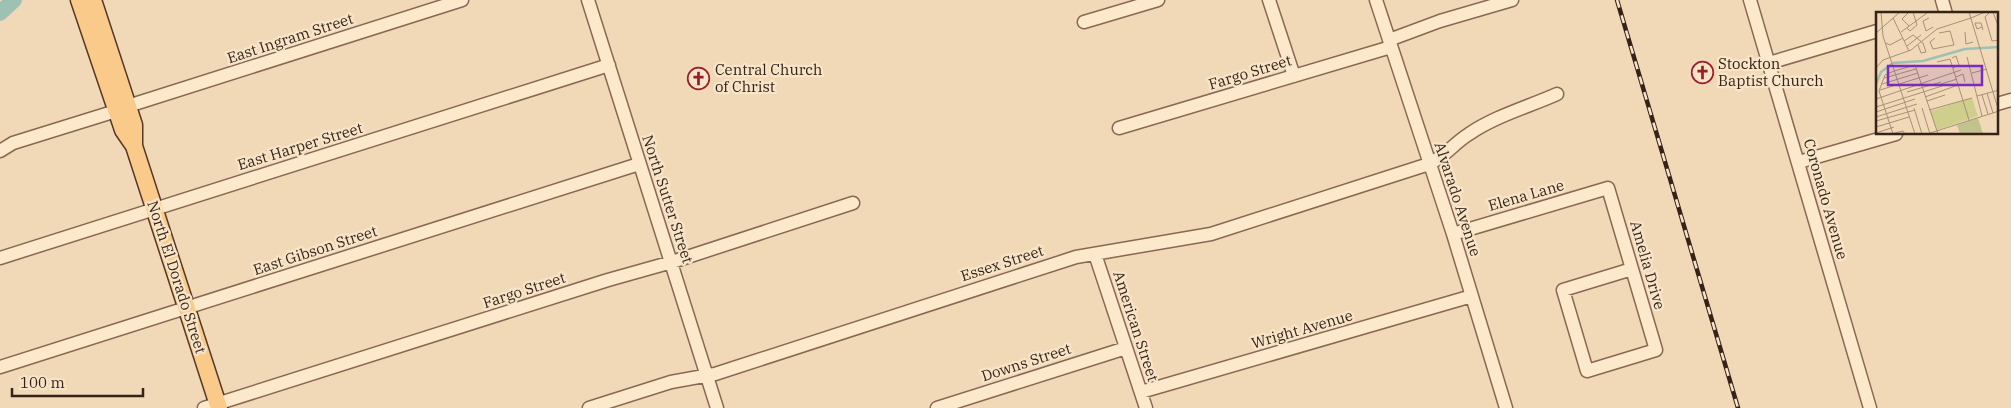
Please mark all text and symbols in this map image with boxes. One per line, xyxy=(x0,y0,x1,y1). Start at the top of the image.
street label: East Ingram Street xyxy=(225,9,355,67)
inset map xyxy=(1876,12,1998,135)
street label: Fargo Street xyxy=(1206,50,1294,94)
place label: Stockton Baptist Church xyxy=(1718,54,1824,90)
place label: Central Church of Christ xyxy=(715,60,822,96)
church icon: Stockton Baptist Church xyxy=(1690,60,1714,84)
church icon: Central Church of Christ xyxy=(687,66,711,90)
street label: East Harper Street xyxy=(235,118,365,174)
street label: North Sutter Street xyxy=(638,132,698,266)
street label: Coronado Avenue xyxy=(1800,136,1852,262)
street label: Alvarado Avenue xyxy=(1431,139,1485,259)
street label: Elena Lane xyxy=(1486,175,1566,215)
street label: North El Dorado Street xyxy=(143,198,211,356)
street label: Amelia Drive xyxy=(1626,218,1670,312)
street label: East Gibson Street xyxy=(251,221,379,279)
street label: Essex Street xyxy=(958,241,1046,285)
street label: Fargo Street xyxy=(480,268,568,312)
street label: American Street xyxy=(1109,268,1163,384)
street label: Wright Avenue xyxy=(1249,305,1355,353)
street label: Downs Street xyxy=(979,339,1073,385)
scale bar xyxy=(12,366,144,398)
text: 100 m xyxy=(20,373,65,392)

